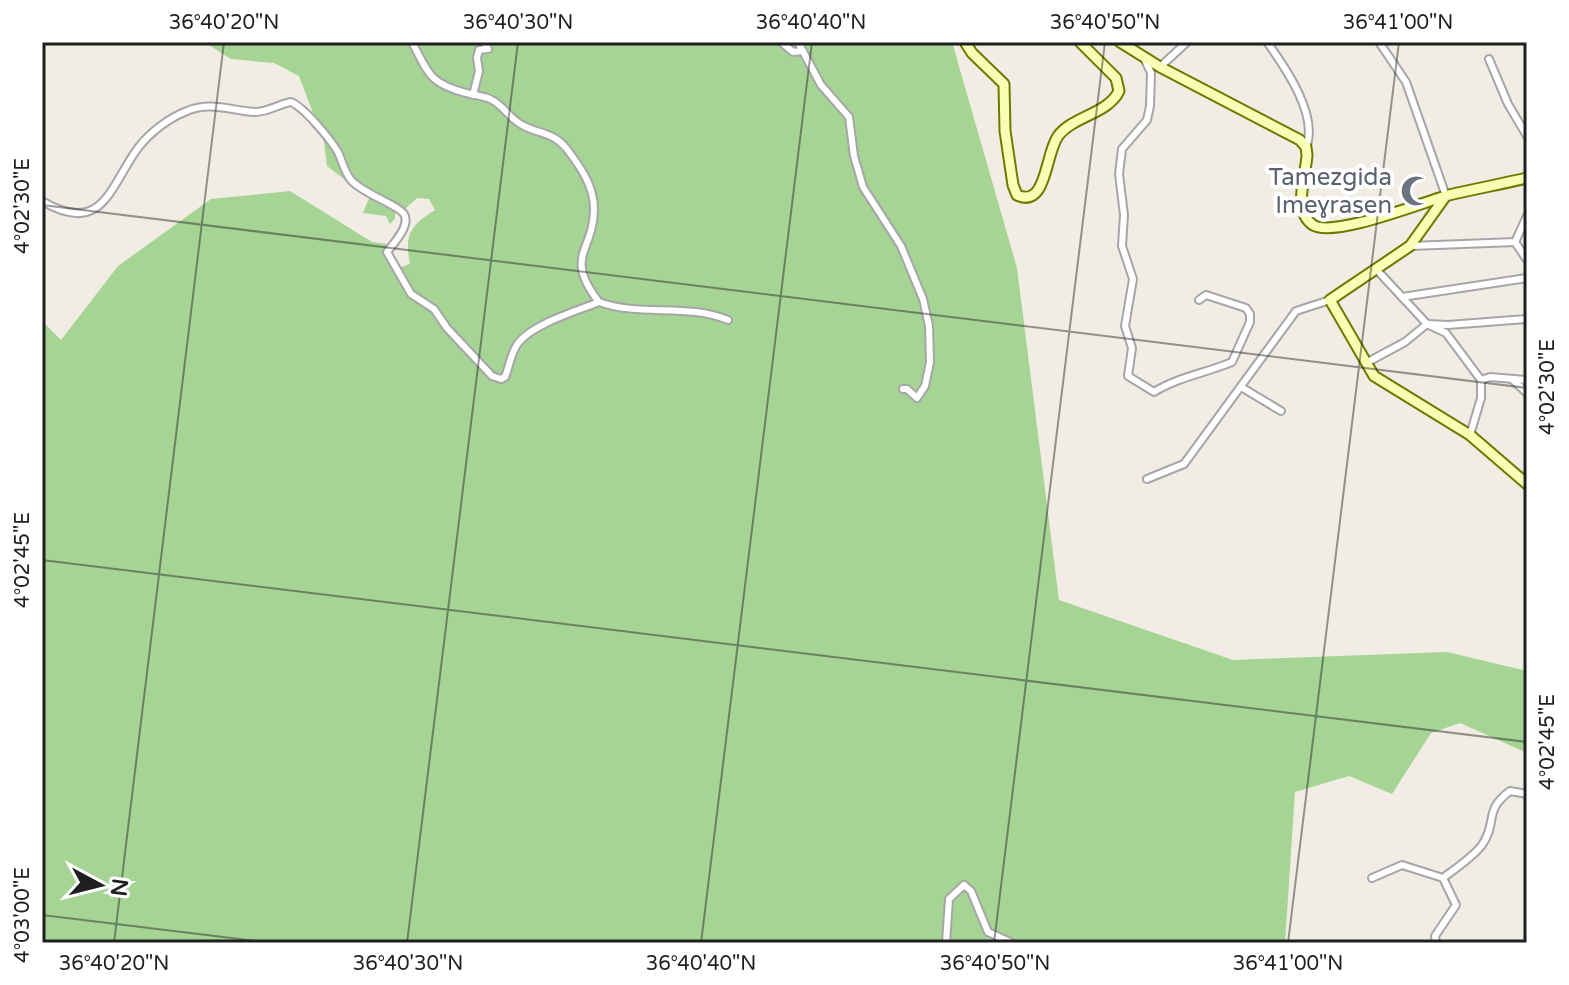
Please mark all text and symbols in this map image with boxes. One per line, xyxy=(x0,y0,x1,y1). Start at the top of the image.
text: 36°40'20"N xyxy=(169,11,279,35)
text: 36°40'30"N xyxy=(463,11,573,35)
text: 36°40'40"N xyxy=(756,11,866,35)
text: 36°40'50"N xyxy=(1050,11,1160,35)
text: 36°41'00"N xyxy=(1343,11,1453,35)
text: 4°02'30"E xyxy=(11,158,35,254)
place label: Tamezgida Imeɣrasen xyxy=(1268,163,1392,220)
mosque icon: Tamezgida Imeɣrasen xyxy=(1399,174,1433,208)
text: 4°02'30"E xyxy=(1536,339,1560,435)
text: 4°02'45"E xyxy=(11,512,35,608)
text: 4°02'45"E xyxy=(1536,694,1560,790)
north arrow xyxy=(60,845,140,925)
text: 4°03'00"E xyxy=(11,867,35,963)
text: N xyxy=(105,877,133,898)
text: 36°40'20"N xyxy=(59,952,169,976)
text: 36°40'30"N xyxy=(353,952,463,976)
text: 36°40'40"N xyxy=(646,952,756,976)
text: 36°40'50"N xyxy=(940,952,1050,976)
text: 36°41'00"N xyxy=(1233,952,1343,976)

